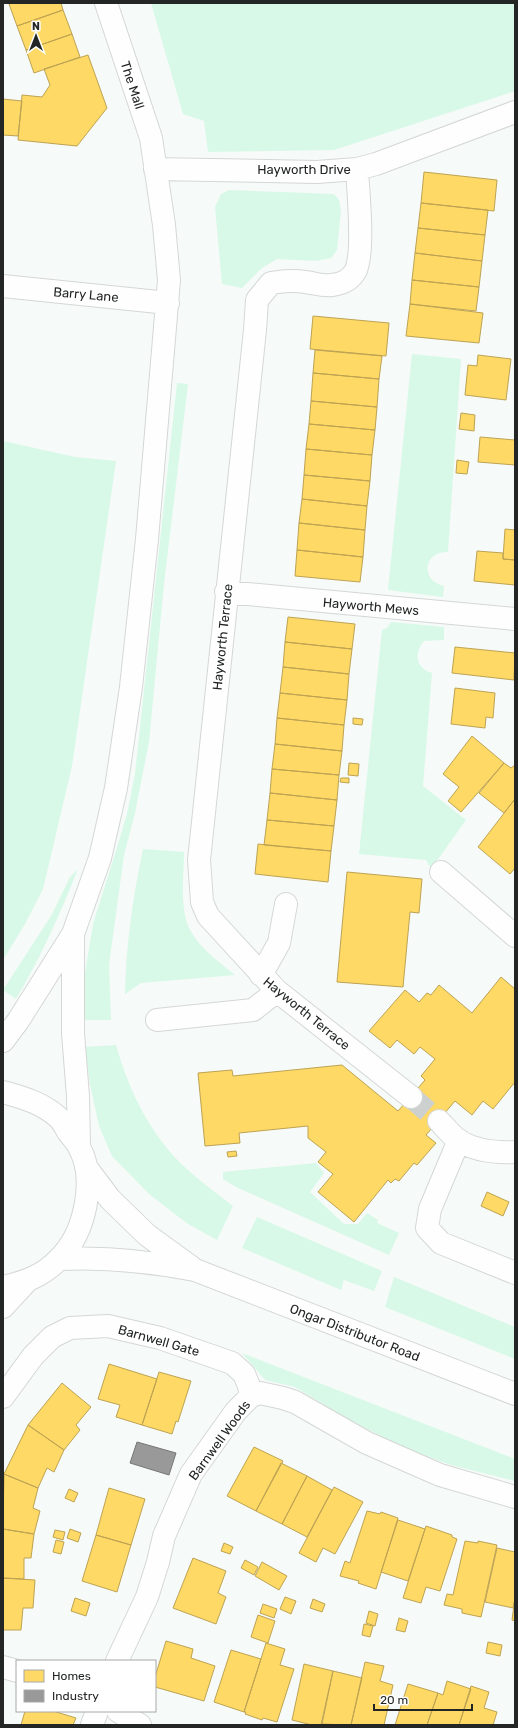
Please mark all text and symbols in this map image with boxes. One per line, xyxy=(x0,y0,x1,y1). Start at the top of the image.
north arrow xyxy=(16,16,56,56)
text: N xyxy=(32,20,40,33)
street label: The Mall xyxy=(118,59,147,111)
street label: Hayworth Drive xyxy=(257,162,351,177)
street label: Barry Lane xyxy=(53,284,119,305)
street label: Hayworth Terrace xyxy=(209,583,236,691)
street label: Hayworth Mews xyxy=(322,595,420,618)
street label: Hayworth Terrace xyxy=(260,974,353,1053)
street label: Ongar Distributor Road xyxy=(287,1301,422,1365)
street label: Barnwell Gate xyxy=(116,1322,201,1359)
street label: Barnwell Woods xyxy=(185,1397,254,1483)
legend xyxy=(16,1660,156,1712)
text: Homes xyxy=(52,1669,91,1683)
scale bar xyxy=(374,1686,472,1712)
text: Industry xyxy=(52,1689,99,1703)
text: 20 m xyxy=(380,1693,408,1707)

